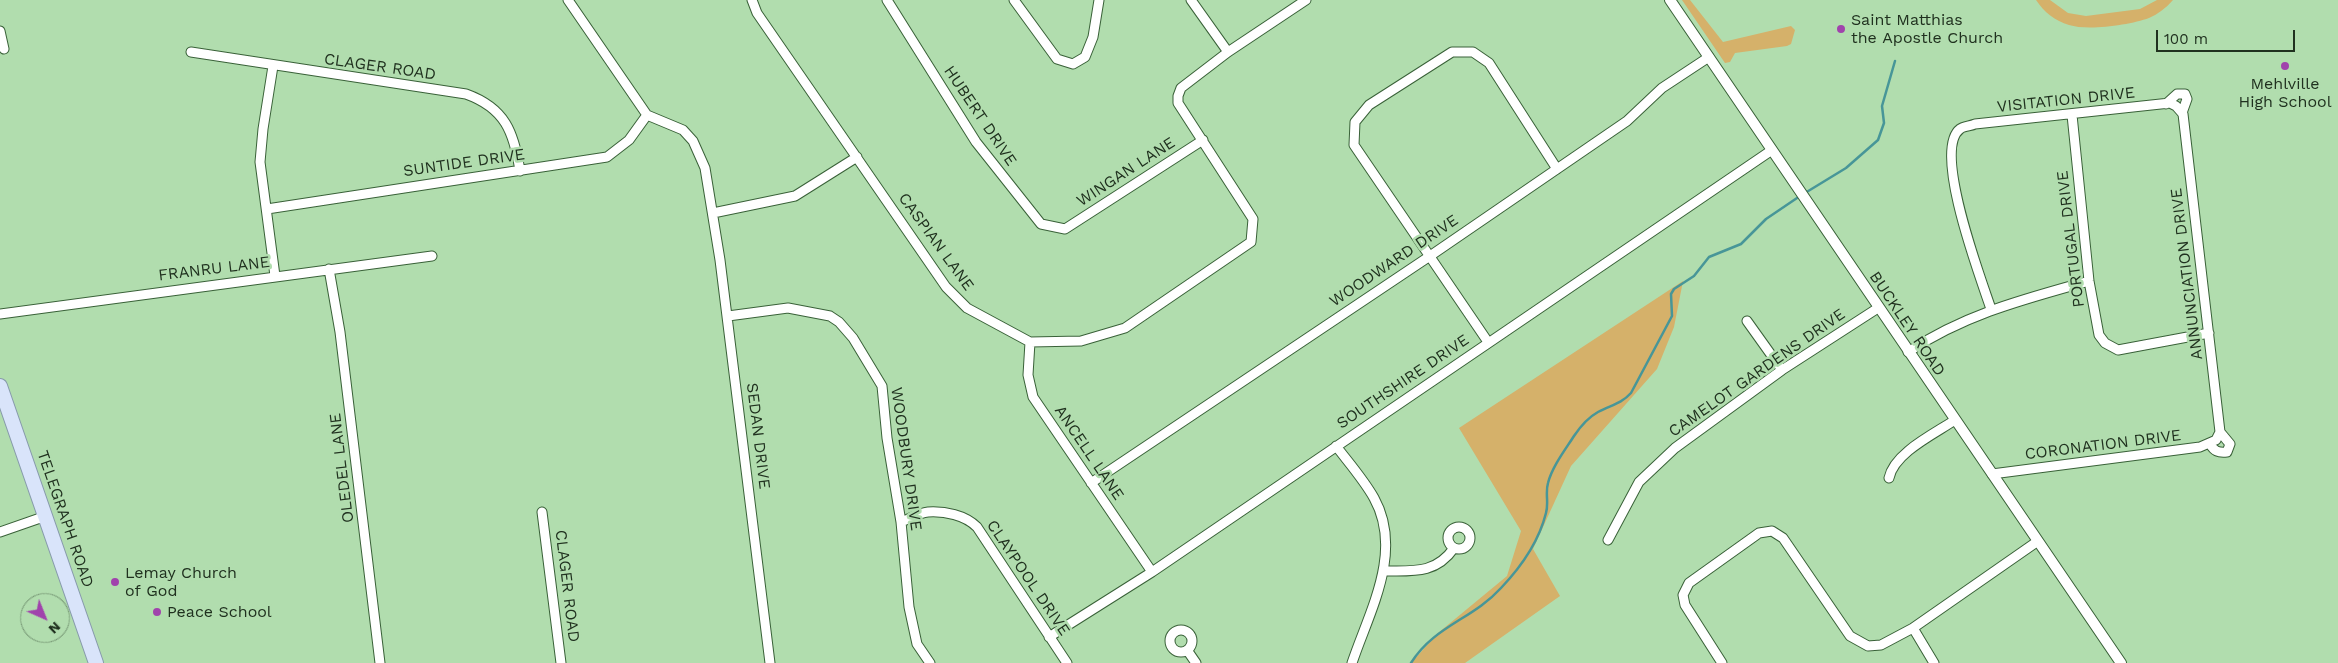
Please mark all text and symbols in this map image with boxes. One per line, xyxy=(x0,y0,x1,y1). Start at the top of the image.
place label: Saint Matthias the Apostle Church xyxy=(1851,10,2003,48)
scale bar xyxy=(2158,20,2297,52)
marker: Saint Matthias the Apostle Church xyxy=(1835,23,1847,35)
text: 100 m xyxy=(2164,30,2208,48)
street label: CLAGER ROAD xyxy=(323,50,437,84)
marker: Mehlville High School xyxy=(2279,60,2291,72)
street label: HUBERT DRIVE xyxy=(939,62,1021,170)
place label: Mehlville High School xyxy=(2238,74,2332,112)
street label: VISITATION DRIVE xyxy=(1996,83,2136,117)
street label: WINGAN LANE xyxy=(1073,133,1179,211)
street label: SUNTIDE DRIVE xyxy=(402,145,526,181)
street label: PORTUGAL DRIVE xyxy=(2053,169,2089,309)
street label: ANNUNCIATION DRIVE xyxy=(2167,187,2207,361)
street label: CASPIAN LANE xyxy=(894,189,978,295)
street label: WOODWARD DRIVE xyxy=(1326,211,1462,311)
street label: FRANRU LANE xyxy=(157,253,271,285)
street label: BUCKLEY ROAD xyxy=(1865,268,1949,380)
street label: CAMELOT GARDENS DRIVE xyxy=(1665,305,1849,441)
street label: SOUTHSHIRE DRIVE xyxy=(1333,331,1473,433)
street label: SEDAN DRIVE xyxy=(742,382,774,490)
street label: WOODBURY DRIVE xyxy=(886,386,926,532)
street label: ANCELL LANE xyxy=(1050,402,1128,504)
street label: OLEDEL LANE xyxy=(326,412,358,524)
street label: CORONATION DRIVE xyxy=(2024,426,2182,464)
street label: TELEGRAPH ROAD xyxy=(33,448,97,590)
street label: CLAYPOOL DRIVE xyxy=(982,517,1074,639)
street label: CLAGER ROAD xyxy=(551,529,583,643)
place label: Lemay Church of God xyxy=(125,563,237,601)
marker: Lemay Church of God xyxy=(109,576,121,588)
north arrow xyxy=(20,593,70,643)
place label: Peace School xyxy=(167,602,272,622)
marker: Peace School xyxy=(151,606,163,618)
text: N xyxy=(45,619,64,637)

